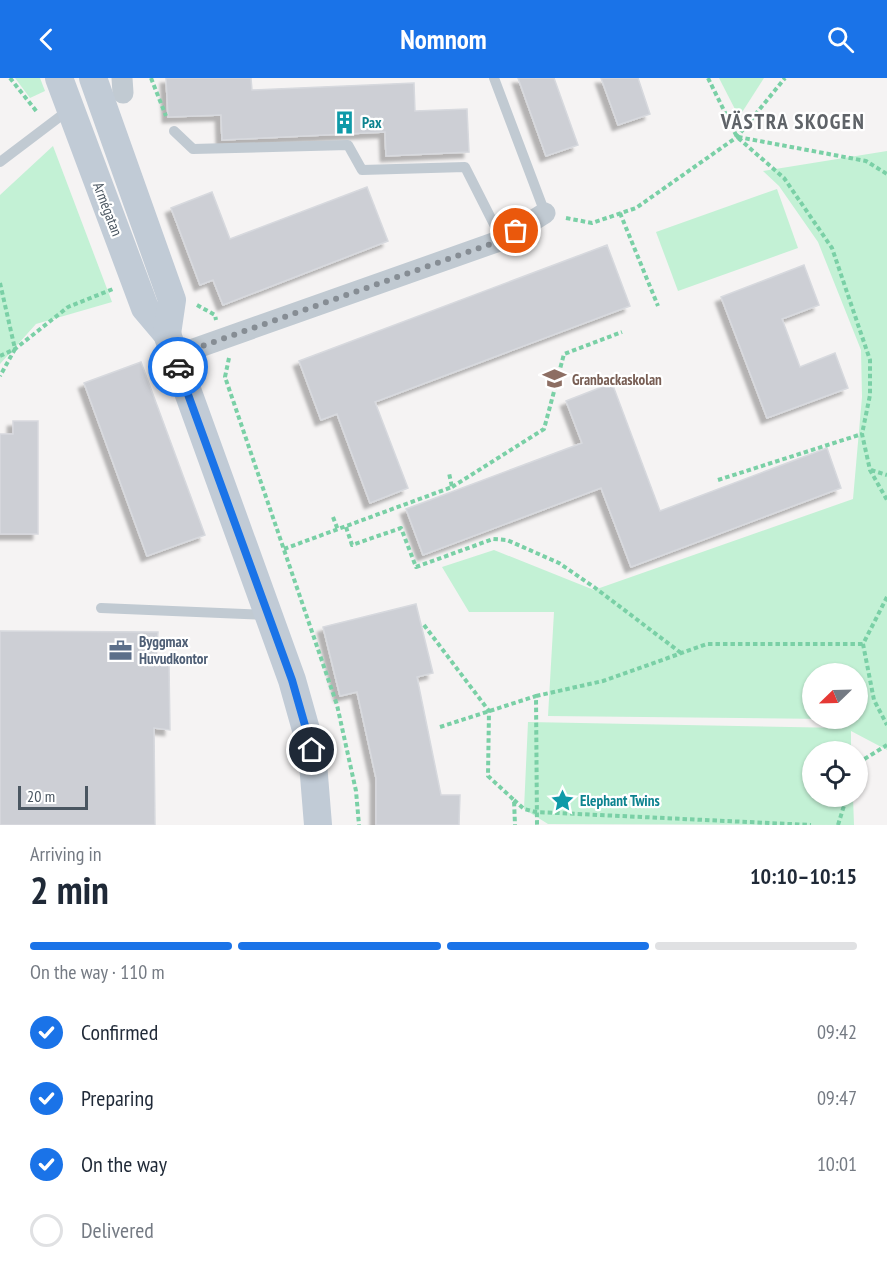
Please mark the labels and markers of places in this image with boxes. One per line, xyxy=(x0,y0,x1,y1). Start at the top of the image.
building icon: Pax xyxy=(331,109,357,135)
place label: Pax xyxy=(362,113,382,132)
pin xyxy=(490,205,541,256)
school or university icon: Granbackaskolan xyxy=(541,366,567,392)
place label: Granbackaskolan xyxy=(572,370,662,389)
place label: Byggmax Huvudkontor xyxy=(139,632,209,668)
office icon: Byggmax Huvudkontor xyxy=(108,637,134,663)
pin xyxy=(286,724,337,775)
place icon: Elephant Twins xyxy=(549,787,575,813)
place label: Elephant Twins xyxy=(580,791,660,810)

